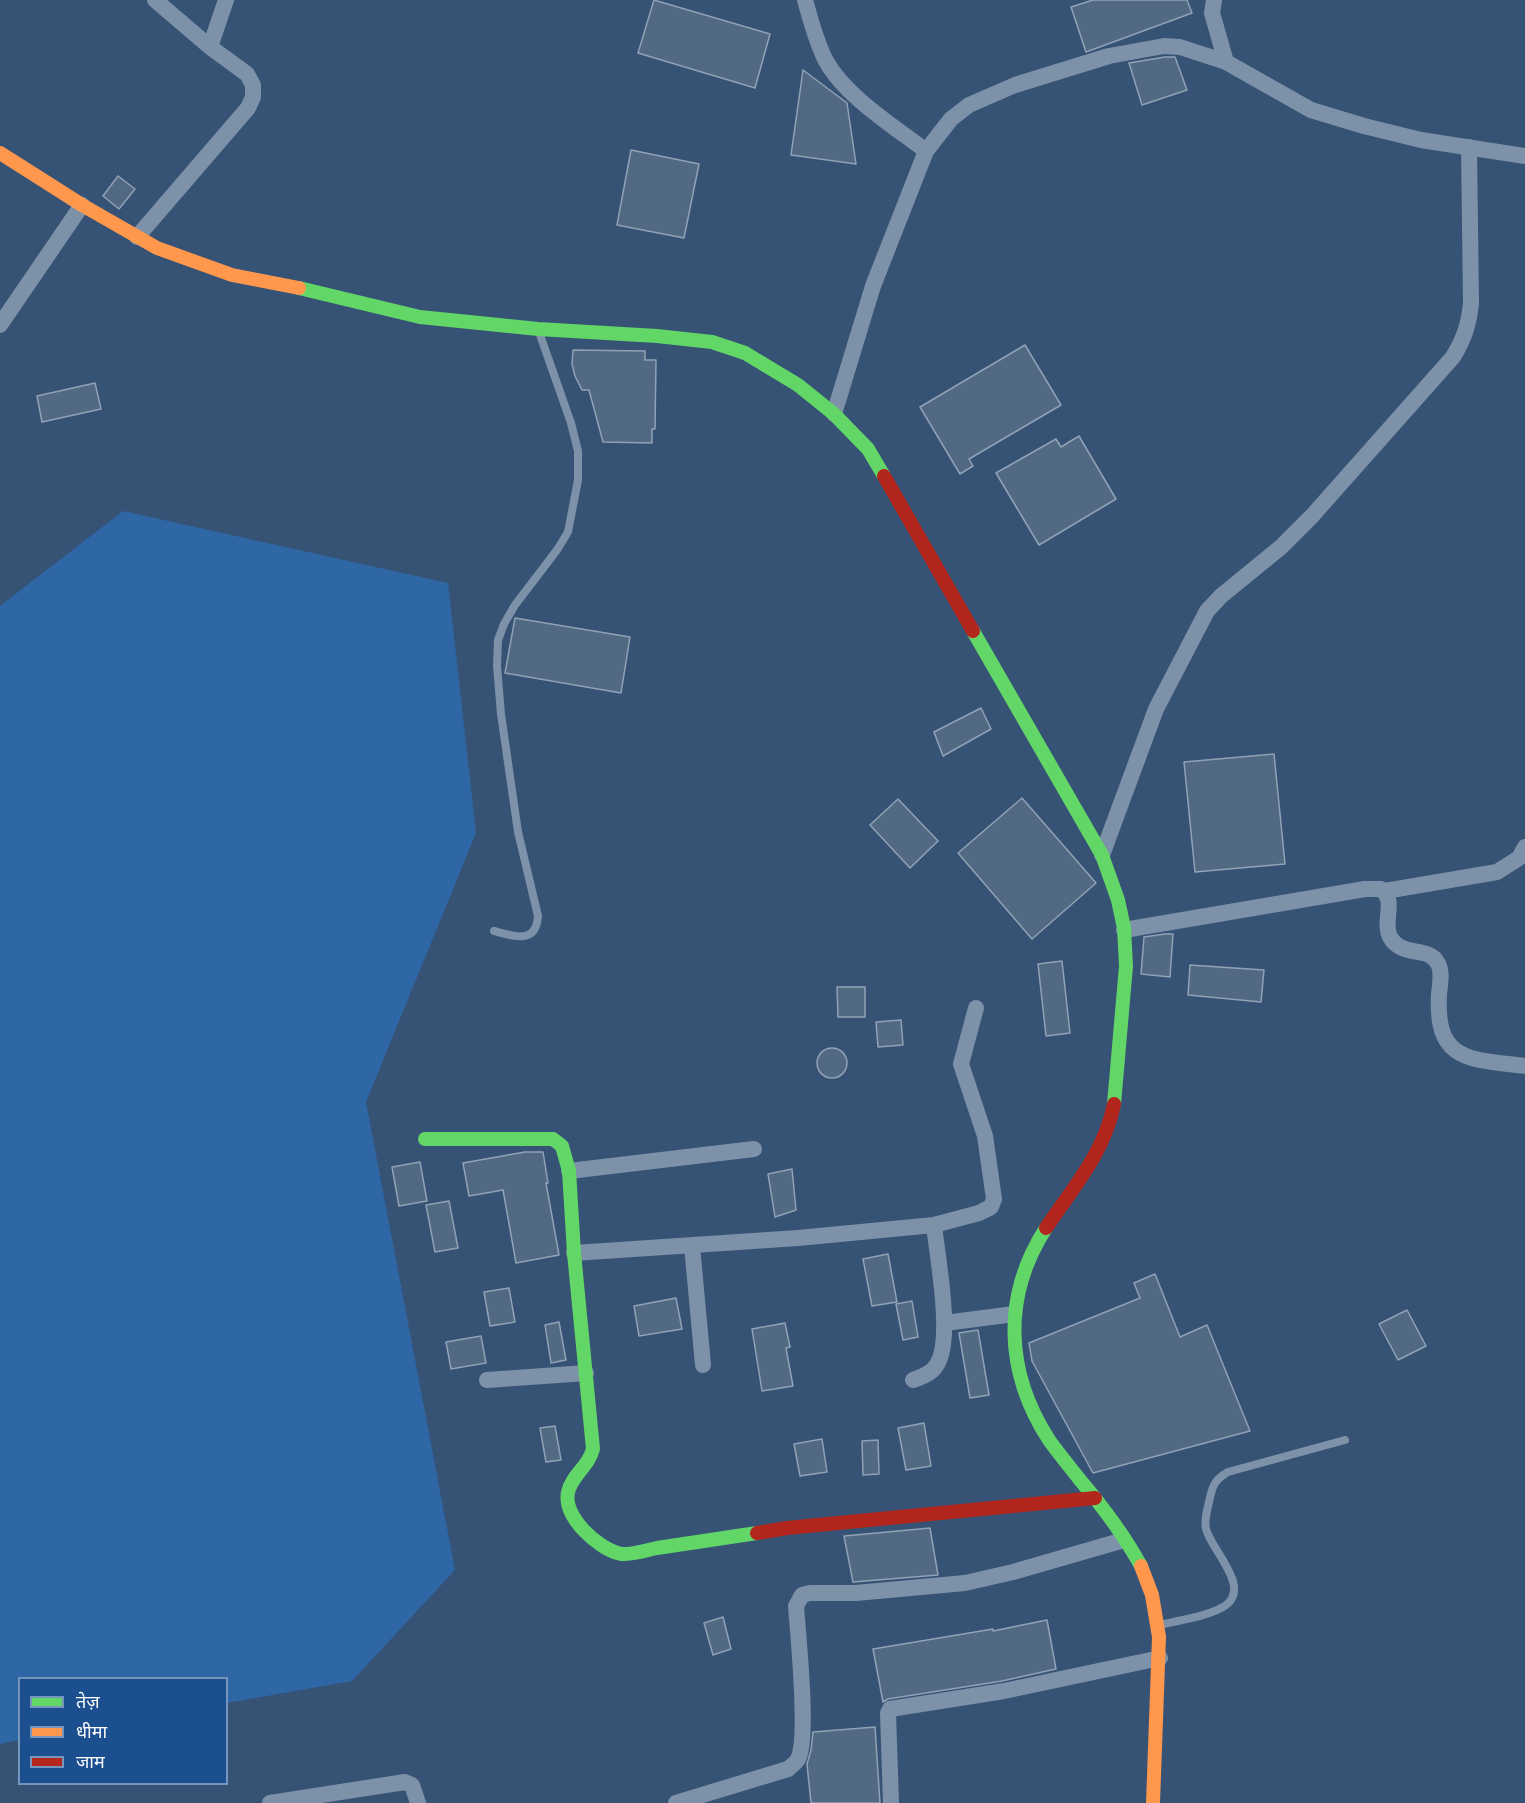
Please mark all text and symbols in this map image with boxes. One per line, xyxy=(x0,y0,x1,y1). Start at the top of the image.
legend xyxy=(18,1677,228,1785)
text: तेज़ xyxy=(76,1690,100,1715)
text: धीमा xyxy=(76,1720,107,1745)
text: जाम xyxy=(76,1750,105,1775)

